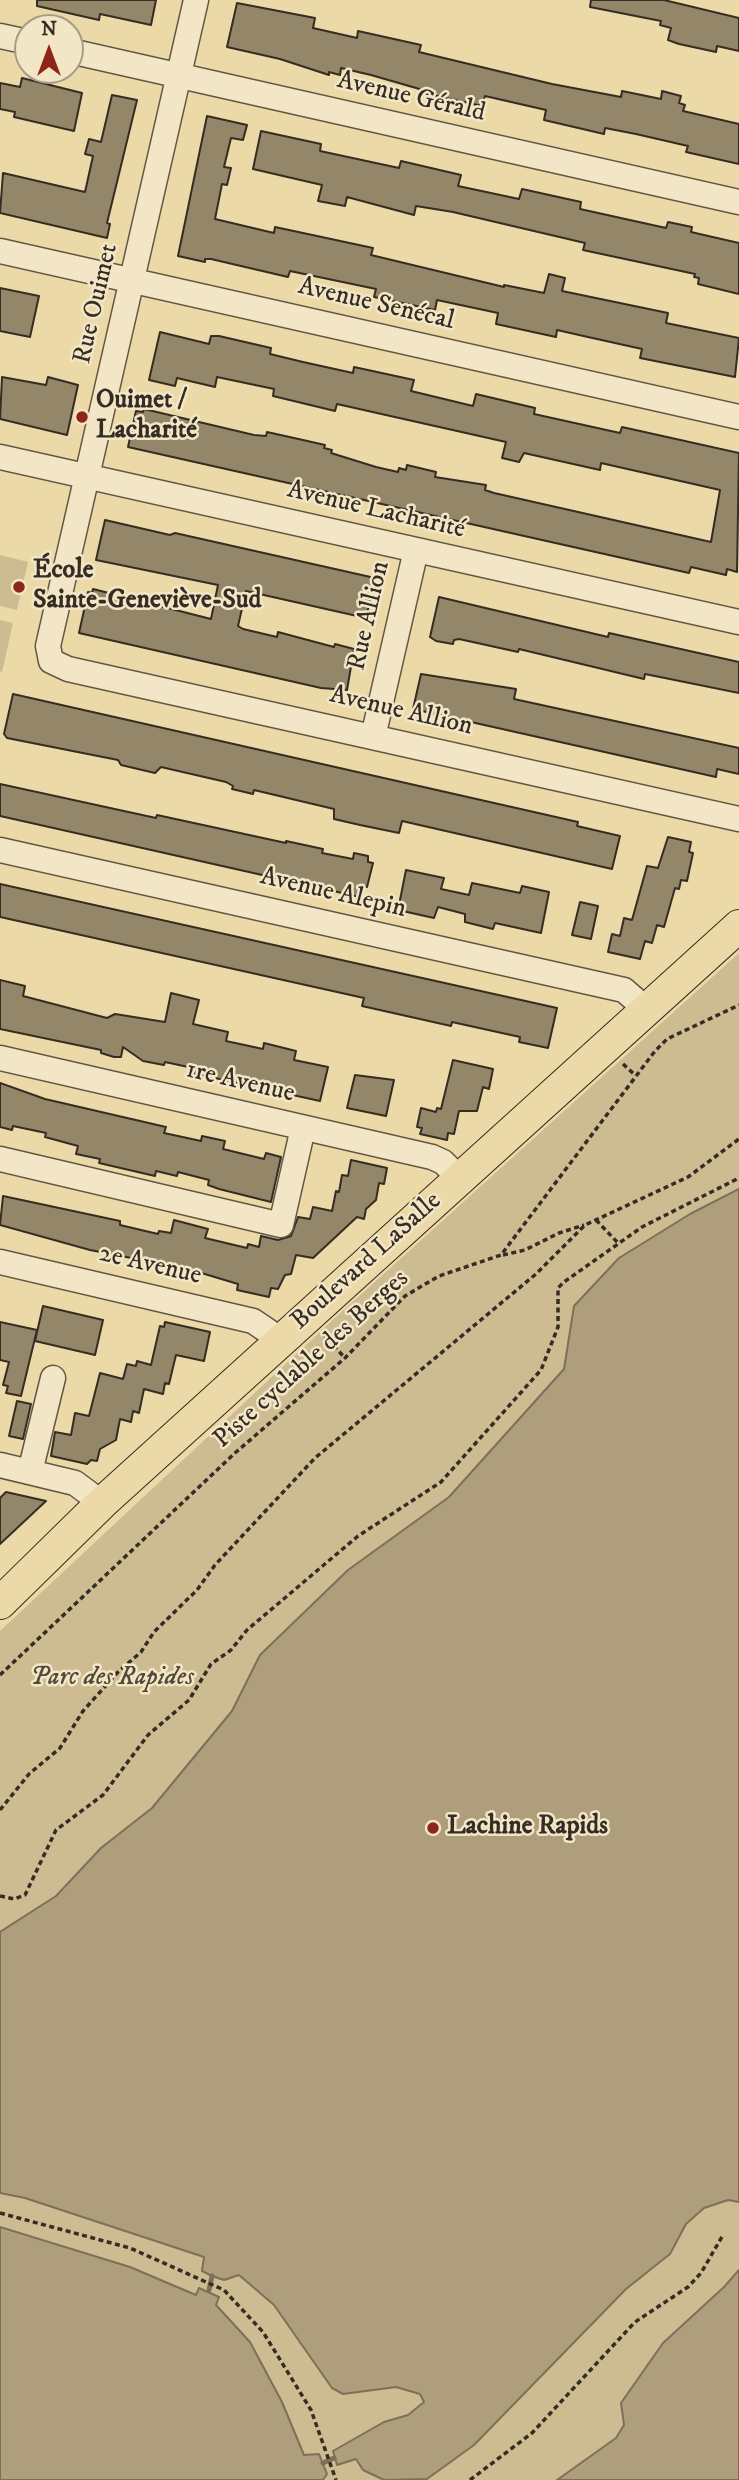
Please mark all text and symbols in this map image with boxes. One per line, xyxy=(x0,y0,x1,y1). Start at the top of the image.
north arrow xyxy=(14,14,84,84)
text: N xyxy=(41,18,57,41)
street label: Avenue Gérald xyxy=(334,66,488,130)
street label: Rue Ouimet xyxy=(68,241,126,367)
street label: Avenue Senécal xyxy=(295,272,457,338)
place label: Ouimet / Lacharité xyxy=(96,386,197,448)
marker: Ouimet / Lacharité xyxy=(74,409,90,425)
street label: Avenue Lacharité xyxy=(284,475,468,547)
place label: École Sainte-Geneviève-Sud xyxy=(33,556,261,618)
street label: Rue Allion xyxy=(342,558,398,674)
marker: École Sainte-Geneviève-Sud xyxy=(11,579,27,595)
street label: Avenue Allion xyxy=(327,680,475,744)
street label: Avenue Alepin xyxy=(257,862,409,926)
street label: 1re Avenue xyxy=(183,1055,297,1111)
street label: Boulevard LaSalle xyxy=(285,1186,449,1338)
street label: 2e Avenue xyxy=(96,1239,204,1293)
street label: Piste cyclable des Berges xyxy=(208,1264,416,1456)
park label: Parc des Rapides xyxy=(30,1663,194,1695)
place label: Lachine Rapids xyxy=(447,1812,608,1844)
marker: Lachine Rapids xyxy=(425,1820,441,1836)

